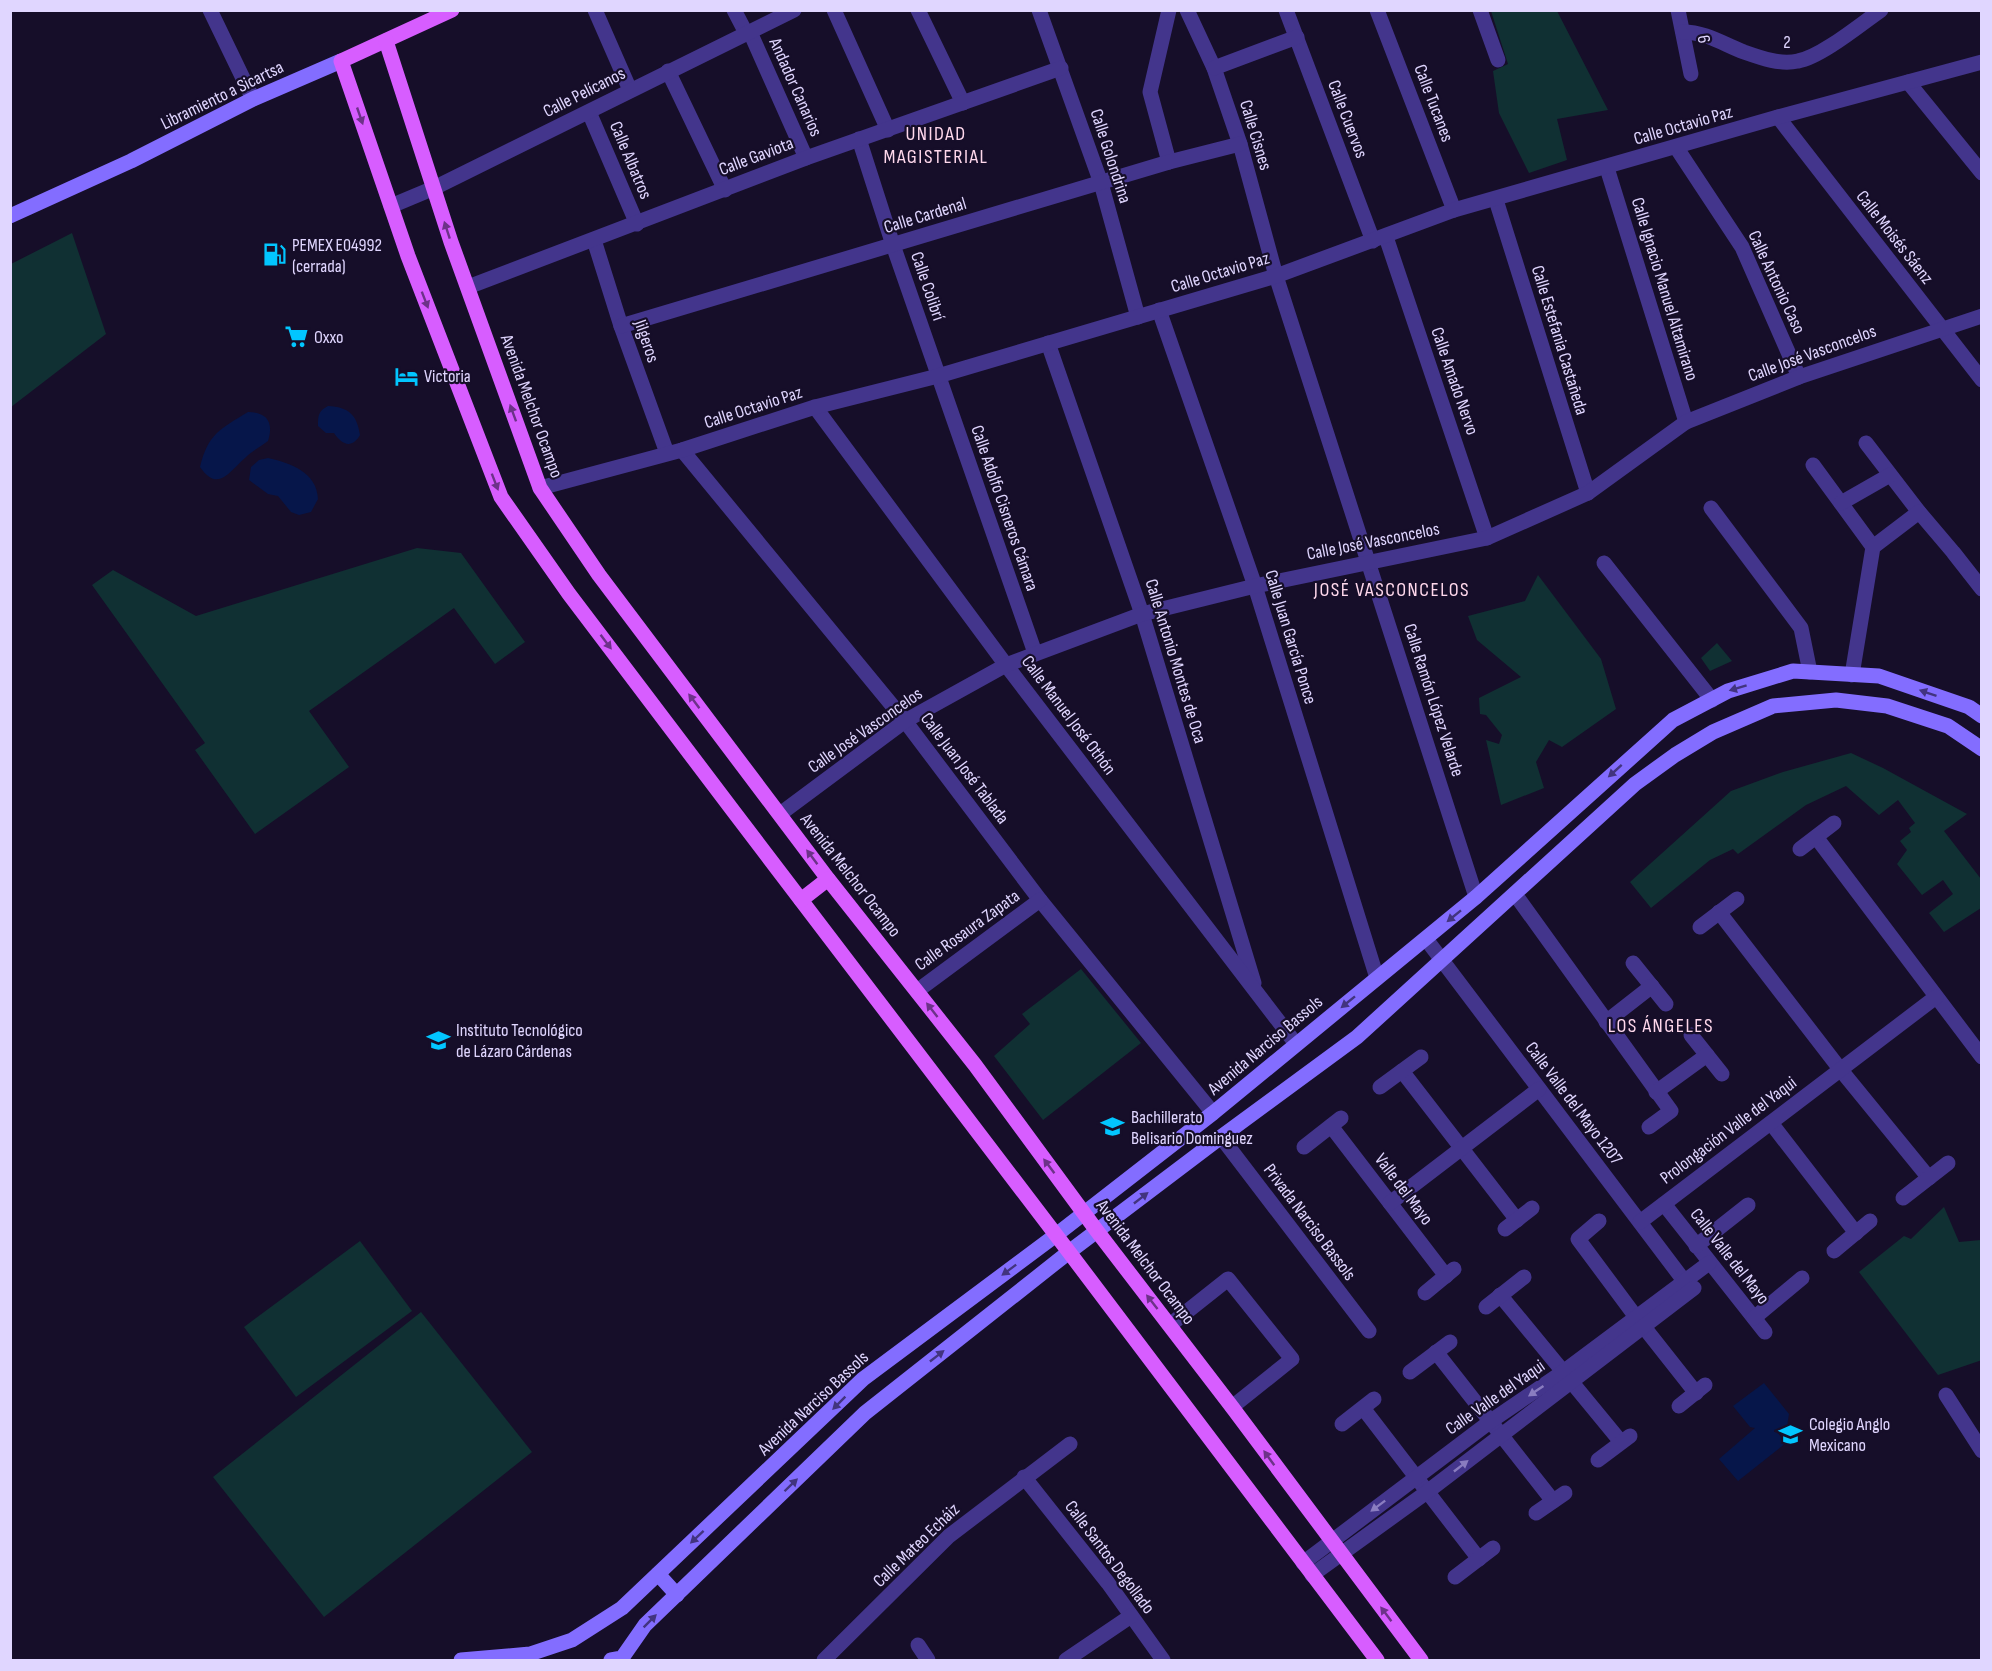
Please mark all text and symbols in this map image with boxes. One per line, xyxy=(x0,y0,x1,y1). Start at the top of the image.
street label: 2 xyxy=(1783,32,1791,53)
street label: 6 xyxy=(1692,33,1715,45)
street label: Andador Canarios xyxy=(764,34,827,140)
street label: Libramiento a Sicartsa xyxy=(158,57,287,134)
street label: Calle Tucanes xyxy=(1409,62,1458,145)
street label: Calle Pelícanos xyxy=(540,63,629,122)
street label: Calle Cuervos xyxy=(1323,77,1372,161)
street label: Calle Cisnes xyxy=(1235,98,1276,173)
street label: Calle Octavio Paz xyxy=(1631,101,1735,150)
street label: Calle Golondrina xyxy=(1085,106,1136,206)
one-way arrow xyxy=(356,107,366,125)
street label: Calle Albatros xyxy=(605,118,656,202)
district label: UNIDAD MAGISTERIAL xyxy=(884,122,988,169)
street label: Calle Gaviota xyxy=(716,133,796,180)
street label: Calle Moisés Sáenz xyxy=(1852,186,1938,289)
street label: Calle Cardenal xyxy=(881,193,969,238)
street label: Calle Ignacio Manuel Altamirano xyxy=(1627,195,1702,383)
one-way arrow xyxy=(442,221,452,239)
street label: Calle Antonio Caso xyxy=(1743,227,1810,337)
place label: PEMEX E04992 (cerrada) xyxy=(292,235,382,277)
fuel station icon: PEMEX E04992 (cerrada) xyxy=(261,242,287,268)
street label: Calle Octavio Paz xyxy=(1168,247,1272,297)
street label: Calle Colibrí xyxy=(906,249,949,324)
street label: Calle Estefania Castañeda xyxy=(1527,263,1592,417)
one-way arrow xyxy=(421,291,430,309)
street label: Jilgeros xyxy=(629,316,664,365)
street label: Calle José Vasconcelos xyxy=(1745,321,1879,386)
supermarket icon: Oxxo xyxy=(283,324,309,350)
street label: Calle Amado Nervo xyxy=(1426,325,1483,438)
place label: Oxxo xyxy=(314,327,344,348)
street label: Avenida Melchor Ocampo xyxy=(496,331,567,481)
hotel icon: Victoria xyxy=(393,363,419,389)
place label: Victoria xyxy=(424,366,471,387)
street label: Calle Octavio Paz xyxy=(702,382,805,433)
one-way arrow xyxy=(508,404,517,422)
street label: Calle Adolfo Cisneros Cámara xyxy=(966,423,1043,594)
one-way arrow xyxy=(490,473,500,491)
street label: Calle José Vasconcelos xyxy=(1305,518,1441,565)
street label: Calle Juan García Ponce xyxy=(1260,568,1321,707)
street label: Calle Antonio Montes de Oca xyxy=(1141,577,1211,746)
district label: JOSÉ VASCONCELOS xyxy=(1313,578,1470,602)
street label: Calle Ramón López Velarde xyxy=(1399,621,1468,779)
one-way arrow xyxy=(599,634,611,649)
street label: Calle Manuel José Othón xyxy=(1017,652,1120,779)
street label: Calle José Vasconcelos xyxy=(804,683,926,778)
one-way arrow xyxy=(1729,684,1747,693)
one-way arrow xyxy=(1919,688,1937,698)
one-way arrow xyxy=(689,693,701,708)
street label: Calle Juan José Tablada xyxy=(916,709,1013,828)
one-way arrow xyxy=(1608,764,1623,777)
street label: Avenida Melchor Ocampo xyxy=(795,809,905,941)
one-way arrow xyxy=(806,849,818,864)
street label: Calle Rosaura Zapata xyxy=(911,885,1024,975)
one-way arrow xyxy=(1446,909,1462,922)
street label: Avenida Narciso Bassols xyxy=(1203,991,1327,1100)
one-way arrow xyxy=(1340,995,1355,1008)
one-way arrow xyxy=(925,1002,938,1018)
district label: LOS ÁNGELES xyxy=(1608,1014,1714,1038)
place label: Instituto Tecnológico de Lázaro Cárdenas xyxy=(456,1020,583,1062)
school or university icon: Instituto Tecnológico de Lázaro Cárdenas xyxy=(425,1027,451,1053)
street label: Calle Valle del Mayo 1207 xyxy=(1521,1038,1627,1169)
street label: Prolongación Valle del Yaqui xyxy=(1656,1072,1801,1188)
place label: Bachillerato Belisario Dominguez xyxy=(1131,1107,1253,1149)
school or university icon: Bachillerato Belisario Dominguez xyxy=(1100,1114,1126,1140)
street label: Valle del Mayo xyxy=(1370,1149,1437,1229)
one-way arrow xyxy=(1044,1158,1056,1173)
street label: Privada Narciso Bassols xyxy=(1259,1160,1360,1285)
one-way arrow xyxy=(1133,1193,1148,1205)
street label: Avenida Melchor Ocampo xyxy=(1091,1195,1199,1329)
street label: Calle Valle del Mayo xyxy=(1686,1204,1774,1309)
one-way arrow xyxy=(1001,1264,1017,1277)
one-way arrow xyxy=(1145,1294,1158,1310)
street label: Avenida Narciso Bassols xyxy=(753,1347,873,1461)
one-way arrow xyxy=(929,1351,944,1363)
street label: Calle Valle del Yaqui xyxy=(1442,1355,1549,1439)
one-way arrow xyxy=(1528,1385,1544,1397)
one-way arrow xyxy=(832,1396,847,1410)
place label: Colegio Anglo Mexicano xyxy=(1809,1414,1890,1456)
school or university icon: Colegio Anglo Mexicano xyxy=(1778,1421,1804,1447)
one-way arrow xyxy=(1263,1450,1275,1466)
one-way arrow xyxy=(1453,1459,1469,1472)
one-way arrow xyxy=(783,1478,798,1492)
street label: Calle Santos Degollado xyxy=(1060,1497,1159,1618)
street label: Calle Mateo Echáiz xyxy=(869,1499,964,1592)
one-way arrow xyxy=(1371,1500,1387,1512)
one-way arrow xyxy=(690,1530,705,1543)
one-way arrow xyxy=(1380,1606,1392,1621)
one-way arrow xyxy=(643,1614,657,1628)

